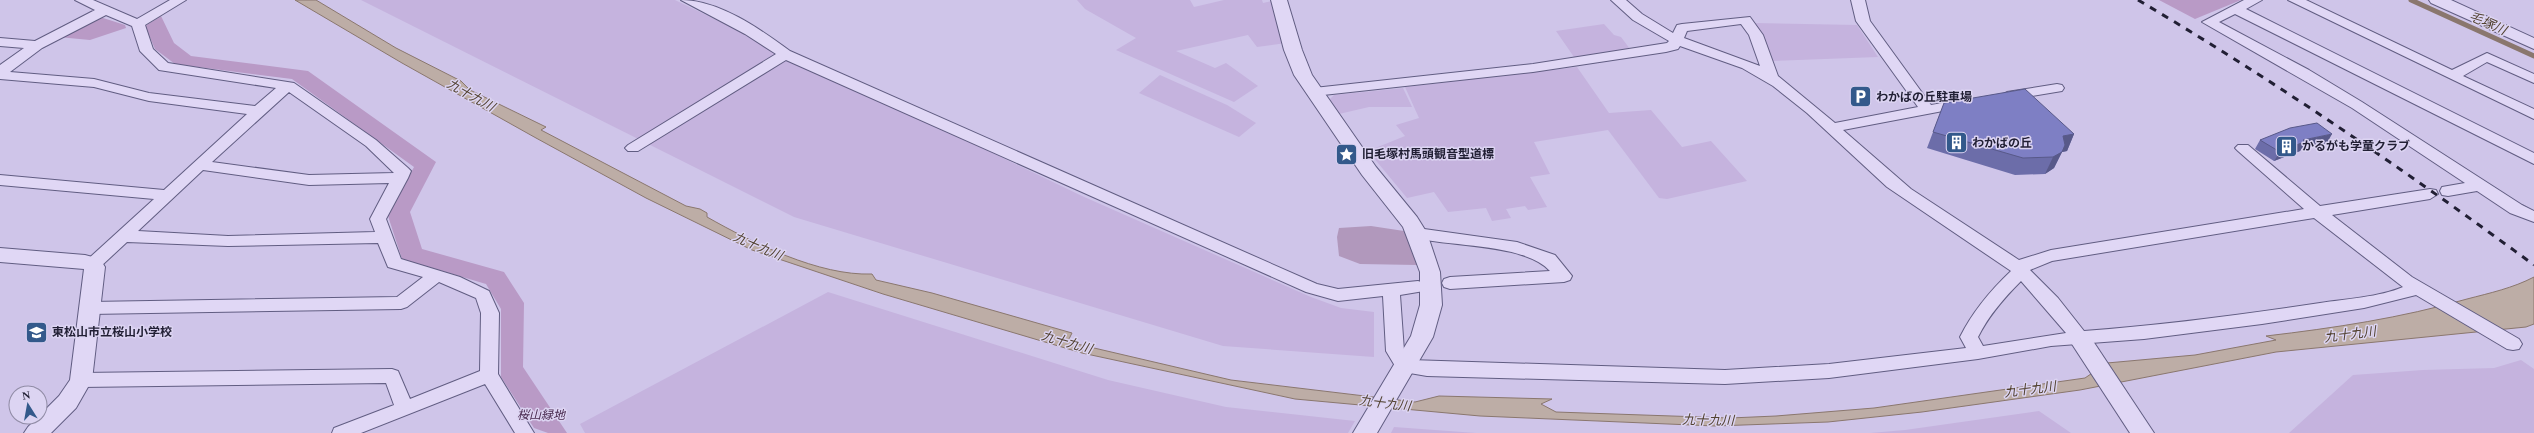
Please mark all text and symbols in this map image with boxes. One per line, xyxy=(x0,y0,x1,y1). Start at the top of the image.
water label: 毛塚川 xyxy=(2467,8,2511,39)
water label: 九十九川 xyxy=(445,76,499,115)
parking icon: わかばの丘駐車場 xyxy=(1847,84,1873,110)
place label: わかばの丘駐車場 xyxy=(1876,90,1972,104)
building icon: わかばの丘 xyxy=(1943,130,1969,156)
building icon: かるがも学童クラブ xyxy=(2274,133,2300,159)
place label: わかばの丘 xyxy=(1972,136,2032,150)
place label: かるがも学童クラブ xyxy=(2302,139,2410,153)
place icon: 旧毛塚村馬頭観音型道標 xyxy=(1333,141,1359,167)
place label: 旧毛塚村馬頭観音型道標 xyxy=(1362,147,1494,161)
water label: 九十九川 xyxy=(731,229,787,264)
school or university icon: 東松山市立桜山小学校 xyxy=(23,319,49,345)
water label: 九十九川 xyxy=(2323,323,2379,345)
place label: 東松山市立桜山小学校 xyxy=(52,325,172,339)
water label: 九十九川 xyxy=(1040,328,1096,357)
water label: 九十九川 xyxy=(2003,378,2059,400)
north arrow xyxy=(8,385,48,425)
text: N xyxy=(21,389,31,402)
water label: 九十九川 xyxy=(1358,392,1414,414)
park label: 桜山緑地 xyxy=(517,408,567,422)
water label: 九十九川 xyxy=(1682,412,1736,428)

